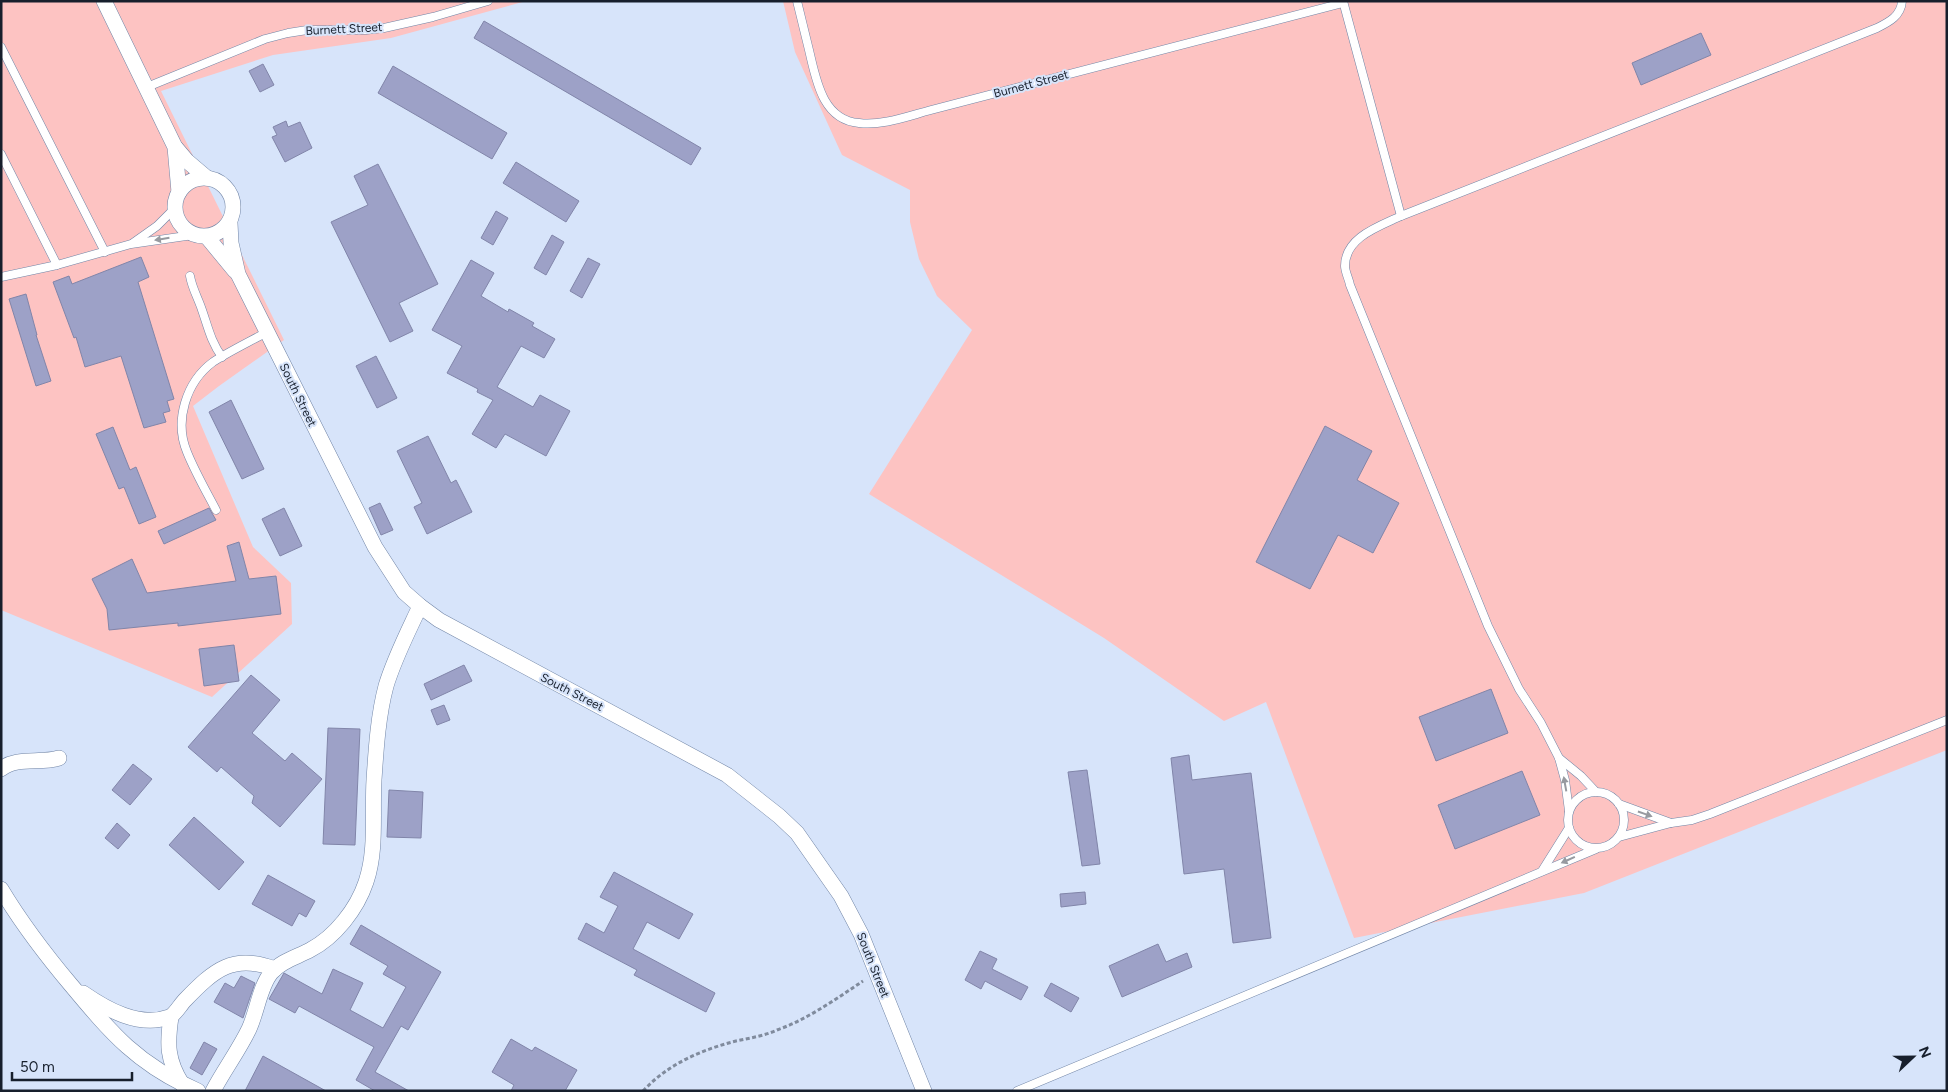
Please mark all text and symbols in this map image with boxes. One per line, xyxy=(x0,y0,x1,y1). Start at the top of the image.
street label: Burnett Street xyxy=(305,20,383,38)
street label: Burnett Street xyxy=(992,67,1070,101)
one-way arrow xyxy=(154,235,170,243)
street label: South Street xyxy=(277,361,320,429)
street label: South Street xyxy=(538,670,606,714)
one-way arrow xyxy=(1561,776,1569,792)
one-way arrow xyxy=(1638,810,1653,818)
one-way arrow xyxy=(1561,856,1575,864)
street label: South Street xyxy=(854,930,893,1000)
north arrow xyxy=(1888,1032,1938,1082)
text: N xyxy=(1915,1044,1934,1061)
scale bar xyxy=(12,1050,132,1082)
text: 50 m xyxy=(20,1058,55,1076)

